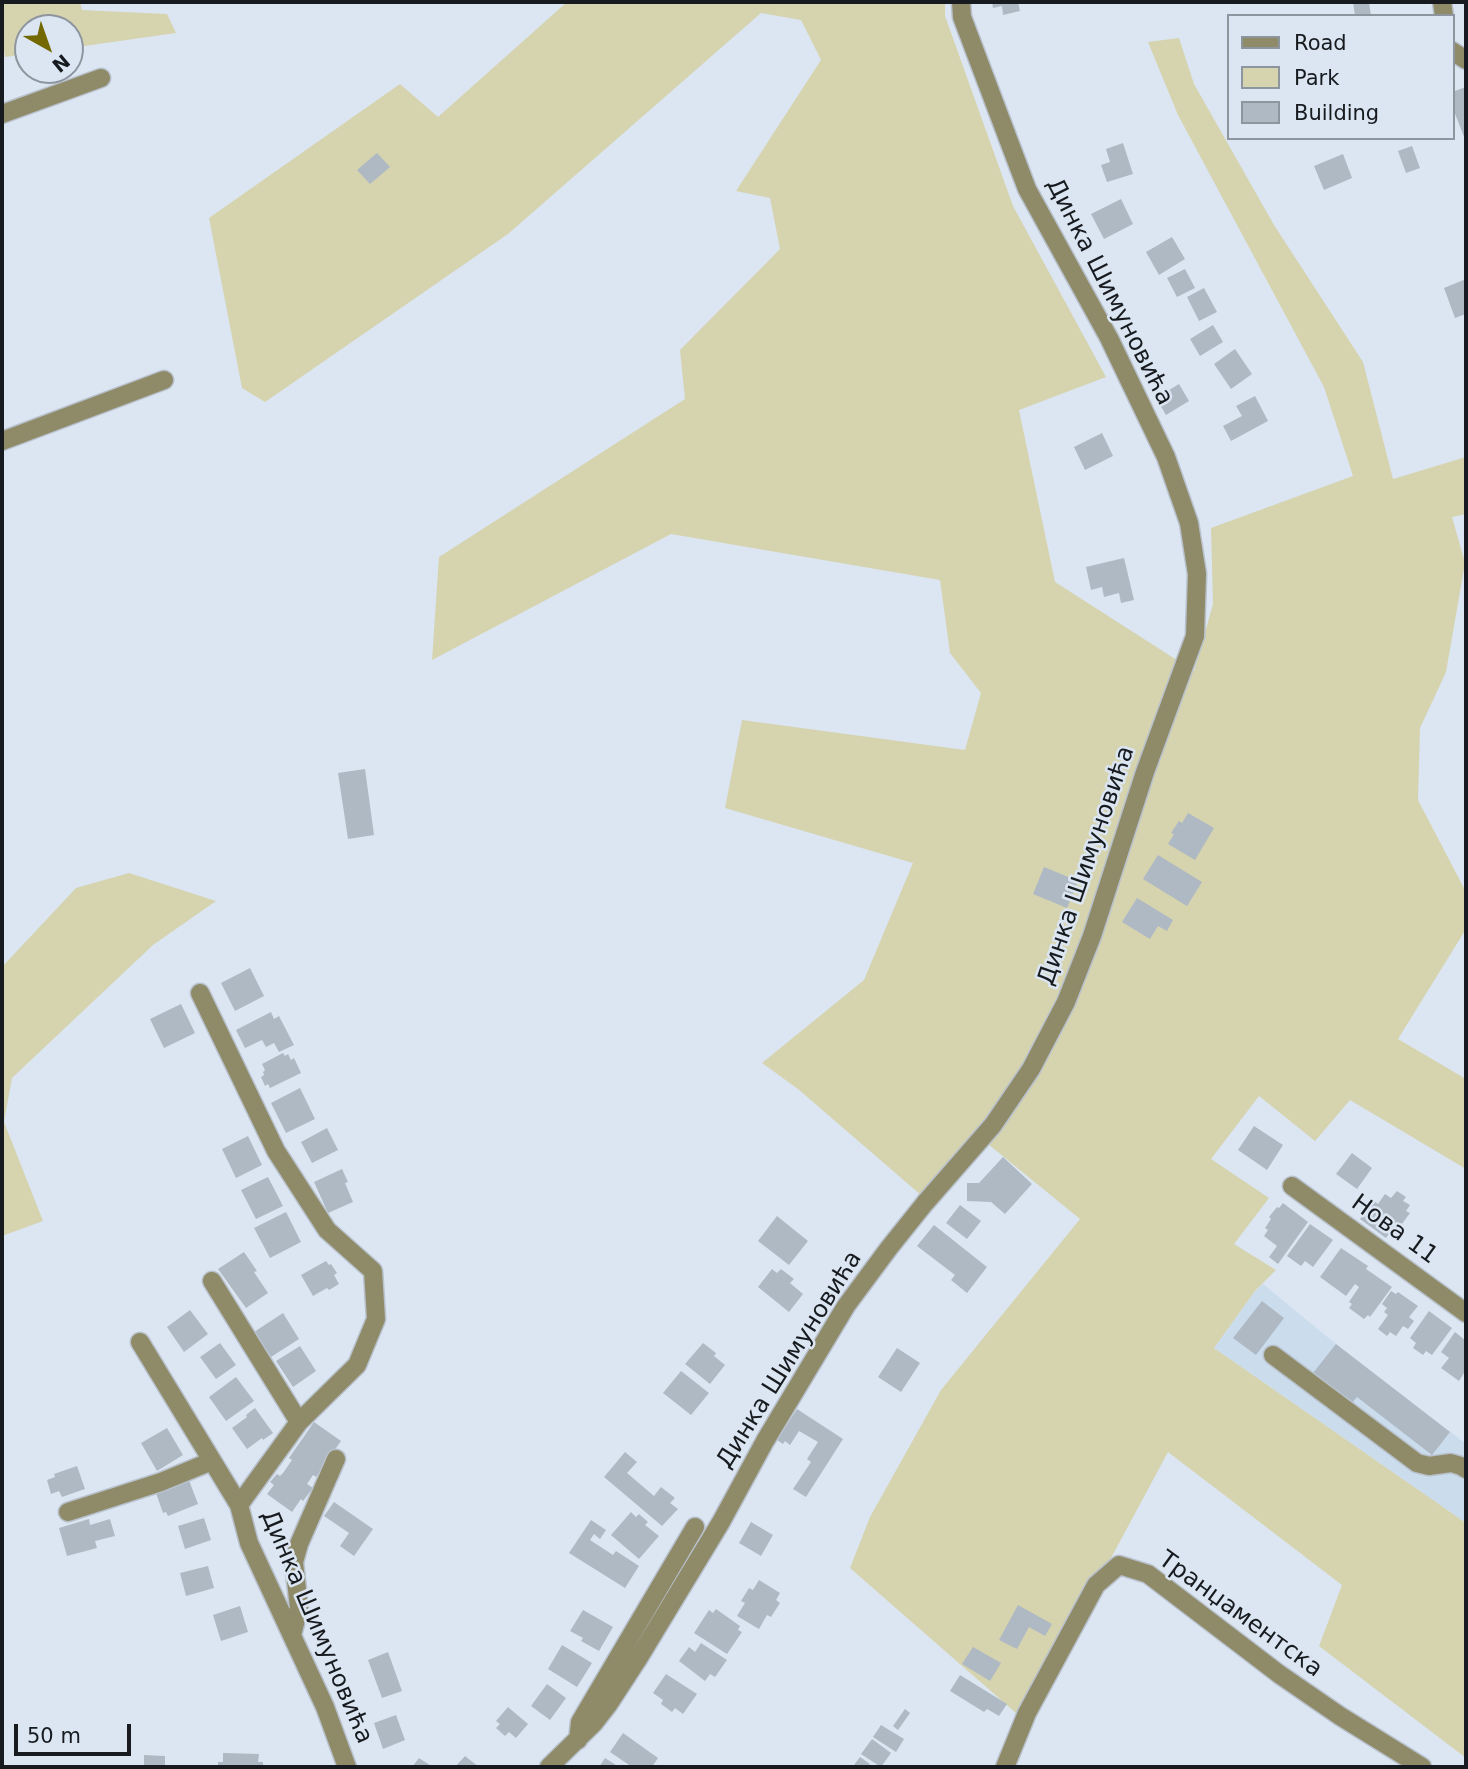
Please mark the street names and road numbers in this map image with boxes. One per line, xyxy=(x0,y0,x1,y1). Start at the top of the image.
street label: Динка Шимуновића xyxy=(1039,174,1179,410)
street label: Динка Шимуновића xyxy=(1033,743,1141,989)
street label: Нова 11 xyxy=(1345,1189,1443,1271)
street label: Динка Шимуновића xyxy=(711,1246,869,1474)
street label: Динка Шимуновића xyxy=(254,1506,378,1748)
street label: Транџаментска xyxy=(1152,1546,1328,1684)

